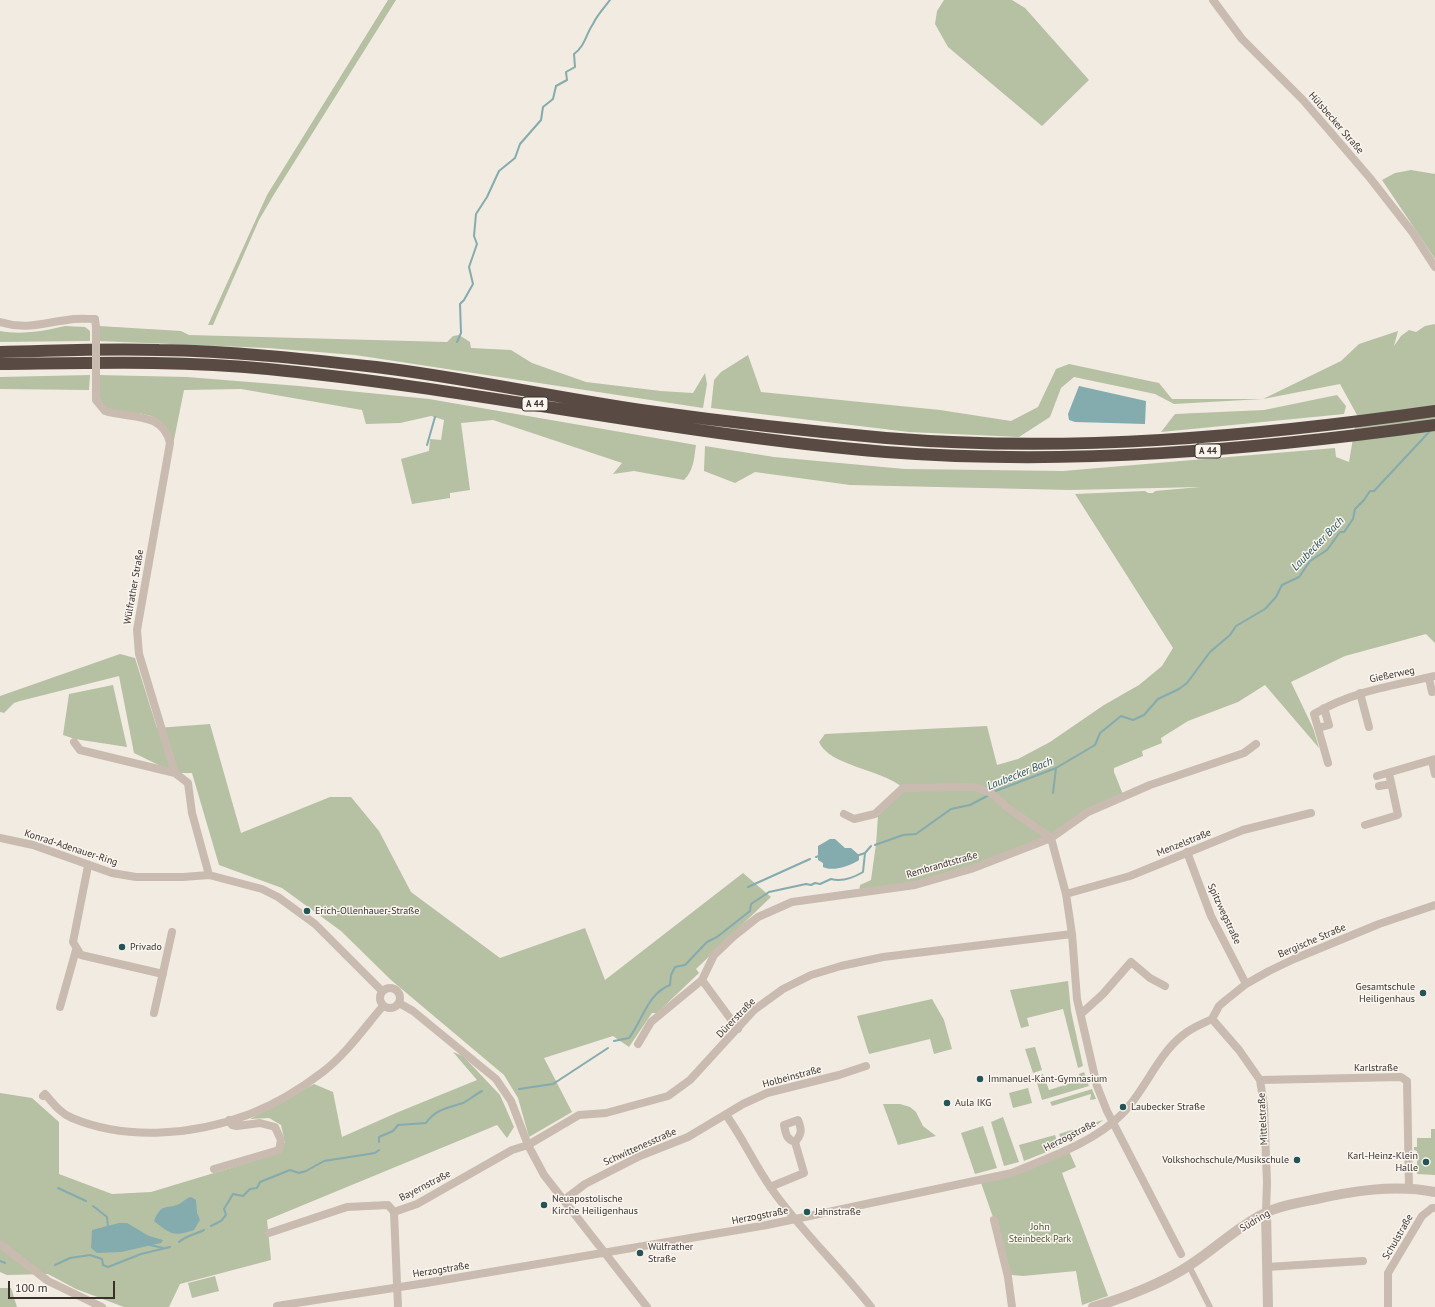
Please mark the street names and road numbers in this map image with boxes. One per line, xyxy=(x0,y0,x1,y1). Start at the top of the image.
street label: Hülsbecker Straße xyxy=(1306,90,1366,156)
road number: A 44 xyxy=(522,397,548,411)
road number: A 44 xyxy=(1195,444,1221,458)
street label: Wülfrather Straße xyxy=(122,549,146,625)
street label: Gießerweg xyxy=(1368,664,1416,686)
street label: Konrad-Adenauer-Ring xyxy=(23,827,119,869)
street label: Menzelstraße xyxy=(1155,827,1213,859)
street label: Rembrandtstraße xyxy=(905,849,979,881)
street label: Spitzwegstraße xyxy=(1205,882,1243,946)
street label: Bergische Straße xyxy=(1276,921,1348,961)
street label: Dürerstraße xyxy=(714,996,758,1040)
street label: Karlstraße xyxy=(1354,1062,1398,1074)
street label: Holbeinstraße xyxy=(761,1063,823,1091)
street label: Mittelstraße xyxy=(1256,1093,1270,1145)
street label: Herzogstraße xyxy=(1042,1118,1098,1154)
street label: Schwittenesstraße xyxy=(602,1125,678,1169)
street label: Bayernstraße xyxy=(397,1168,453,1204)
street label: Herzogstraße xyxy=(731,1205,789,1227)
street label: Südring xyxy=(1238,1207,1272,1235)
street label: Schulstraße xyxy=(1380,1212,1416,1262)
street label: Herzogstraße xyxy=(412,1260,470,1280)

